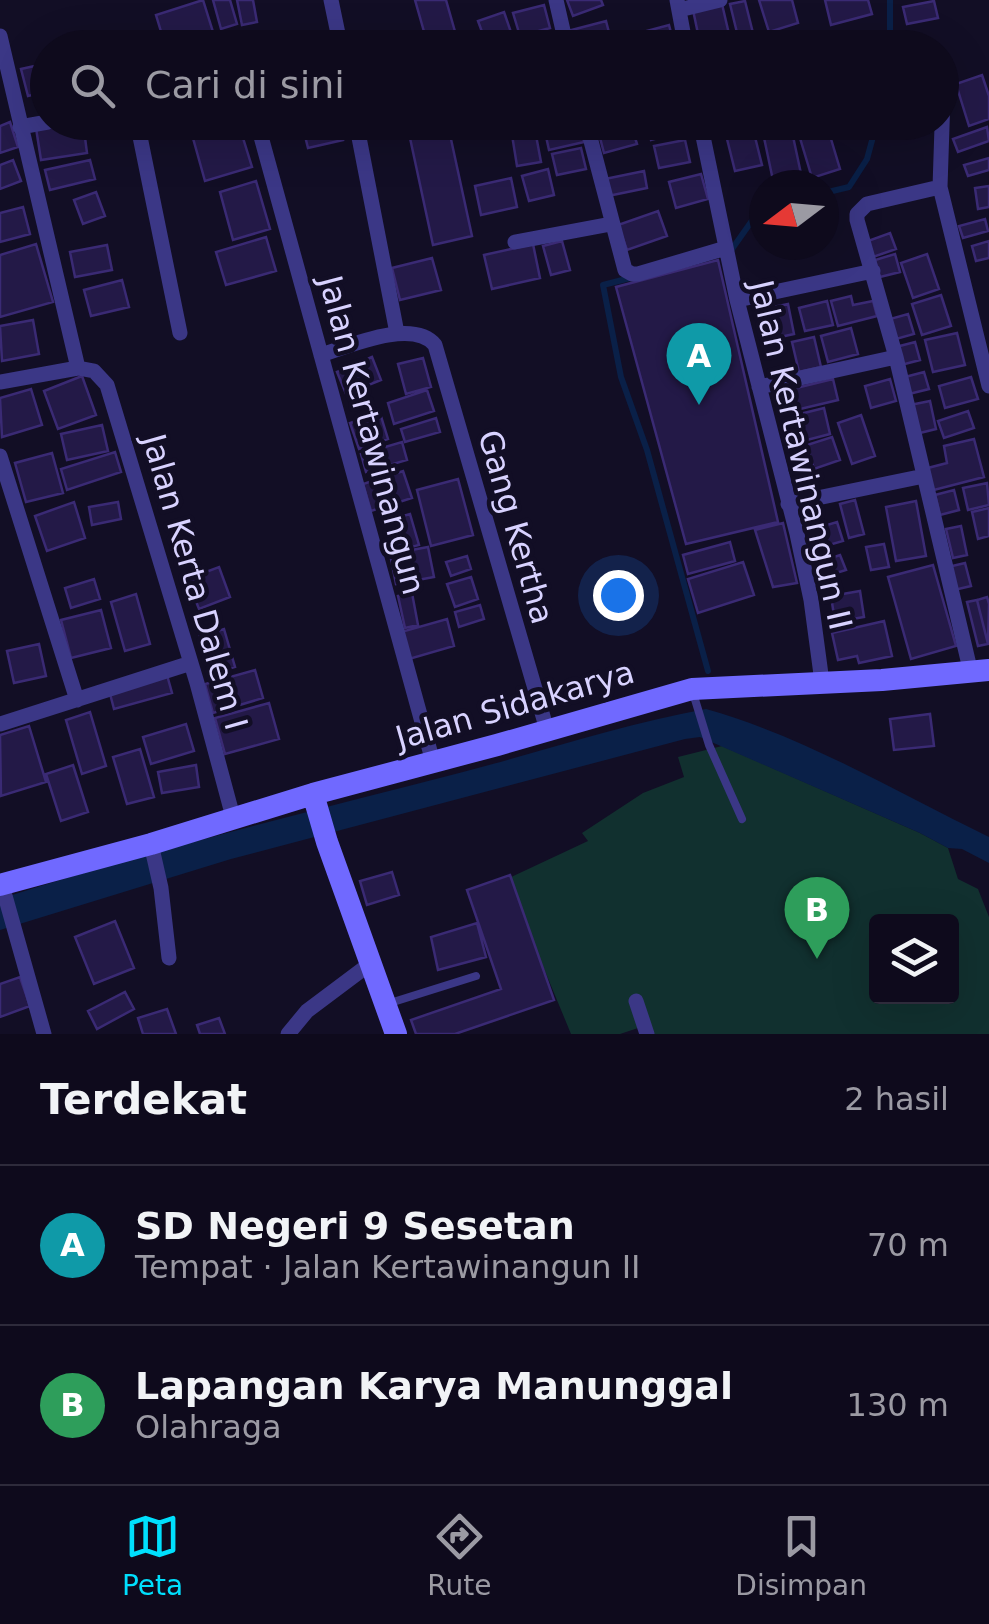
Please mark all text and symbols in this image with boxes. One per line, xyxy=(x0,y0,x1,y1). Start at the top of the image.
search box xyxy=(30,30,959,140)
icon: search xyxy=(65,58,120,113)
text: Cari di sini xyxy=(145,63,345,107)
north arrow xyxy=(749,170,839,260)
street label: Jalan Kertawinangun xyxy=(311,269,433,599)
street label: Jalan Kertawinangun II xyxy=(742,275,860,633)
pin: A xyxy=(666,322,732,405)
street label: Gang Kertha xyxy=(470,426,562,628)
street label: Jalan Kerta Dalem I xyxy=(134,428,255,734)
your location xyxy=(593,570,644,621)
street label: Jalan Sidakarya xyxy=(389,653,639,758)
pin: B xyxy=(784,876,850,959)
map controls xyxy=(869,914,959,1004)
button: layers xyxy=(869,914,959,1004)
text: Terdekat xyxy=(40,1075,247,1124)
text: 2 hasil xyxy=(844,1080,949,1118)
text: SD Negeri 9 Sesetan xyxy=(135,1204,575,1248)
text: A xyxy=(60,1226,85,1264)
text: 70 m xyxy=(867,1226,949,1264)
text: Tempat · Jalan Kertawinangun II xyxy=(135,1248,641,1286)
text: Lapangan Karya Manunggal xyxy=(135,1364,733,1408)
text: B xyxy=(60,1386,85,1424)
text: 130 m xyxy=(847,1386,949,1424)
text: Olahraga xyxy=(135,1408,282,1446)
tab: Peta xyxy=(122,1509,183,1602)
tab: Rute xyxy=(427,1509,491,1602)
tab: Disimpan xyxy=(735,1509,867,1602)

